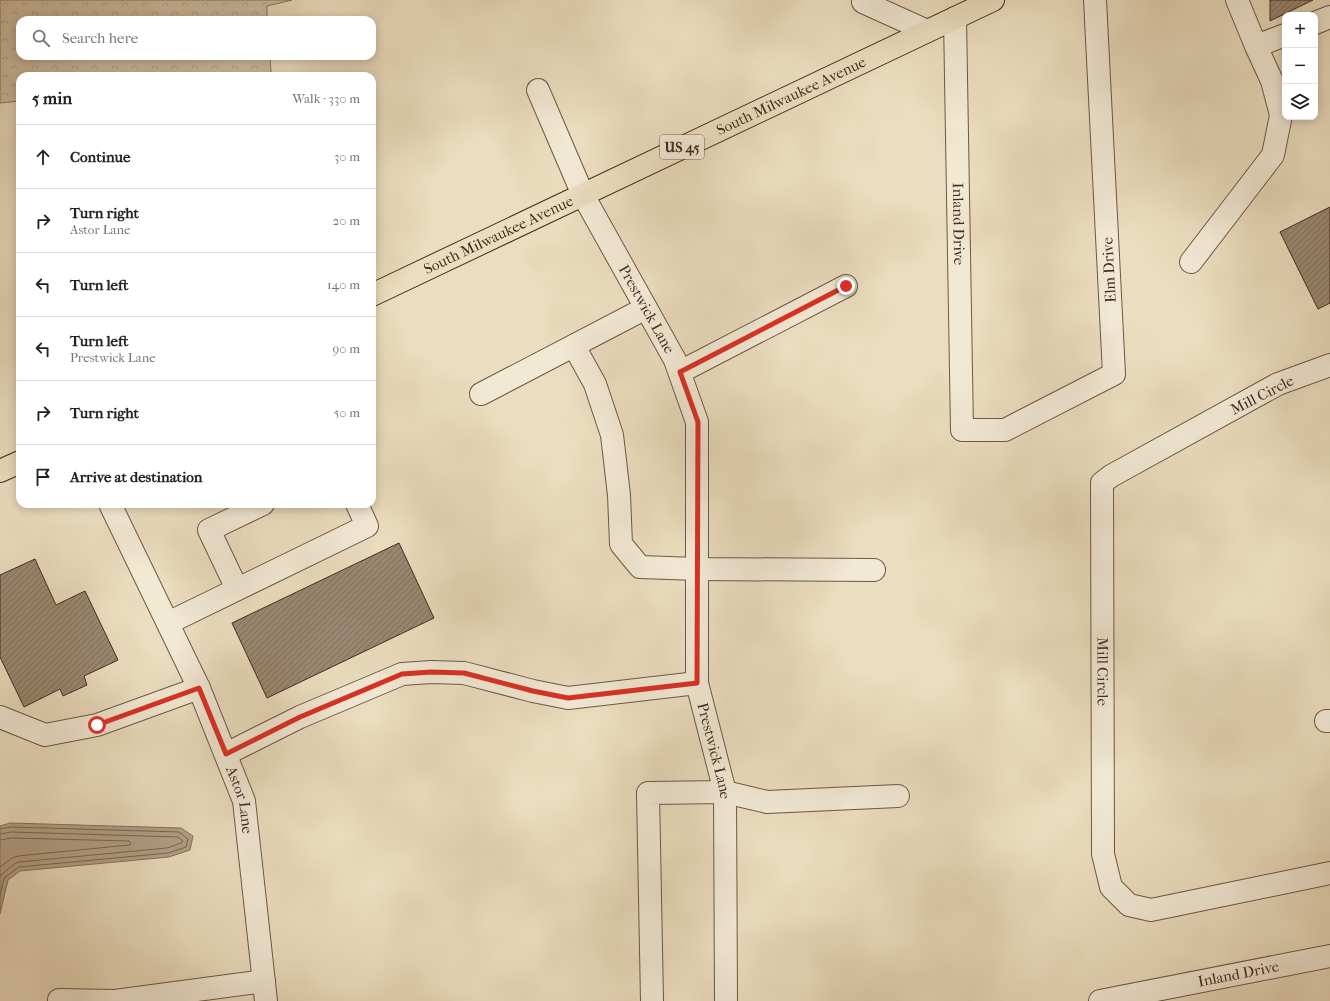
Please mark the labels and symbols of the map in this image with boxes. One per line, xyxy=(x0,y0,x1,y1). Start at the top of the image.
street label: South Milwaukee Avenue xyxy=(714,52,869,139)
road number: US 45 xyxy=(660,135,704,159)
street label: Inland Drive xyxy=(949,183,968,266)
street label: South Milwaukee Avenue xyxy=(421,192,577,278)
street label: Elm Drive xyxy=(1098,236,1120,303)
street label: Prestwick Lane xyxy=(615,262,679,357)
route end xyxy=(837,277,855,295)
street label: Mill Circle xyxy=(1227,371,1297,419)
street label: Mill Circle xyxy=(1093,637,1112,706)
street label: Prestwick Lane xyxy=(693,701,734,800)
route start xyxy=(88,716,106,734)
street label: Astor Lane xyxy=(222,762,257,835)
street label: Inland Drive xyxy=(1196,957,1281,991)

